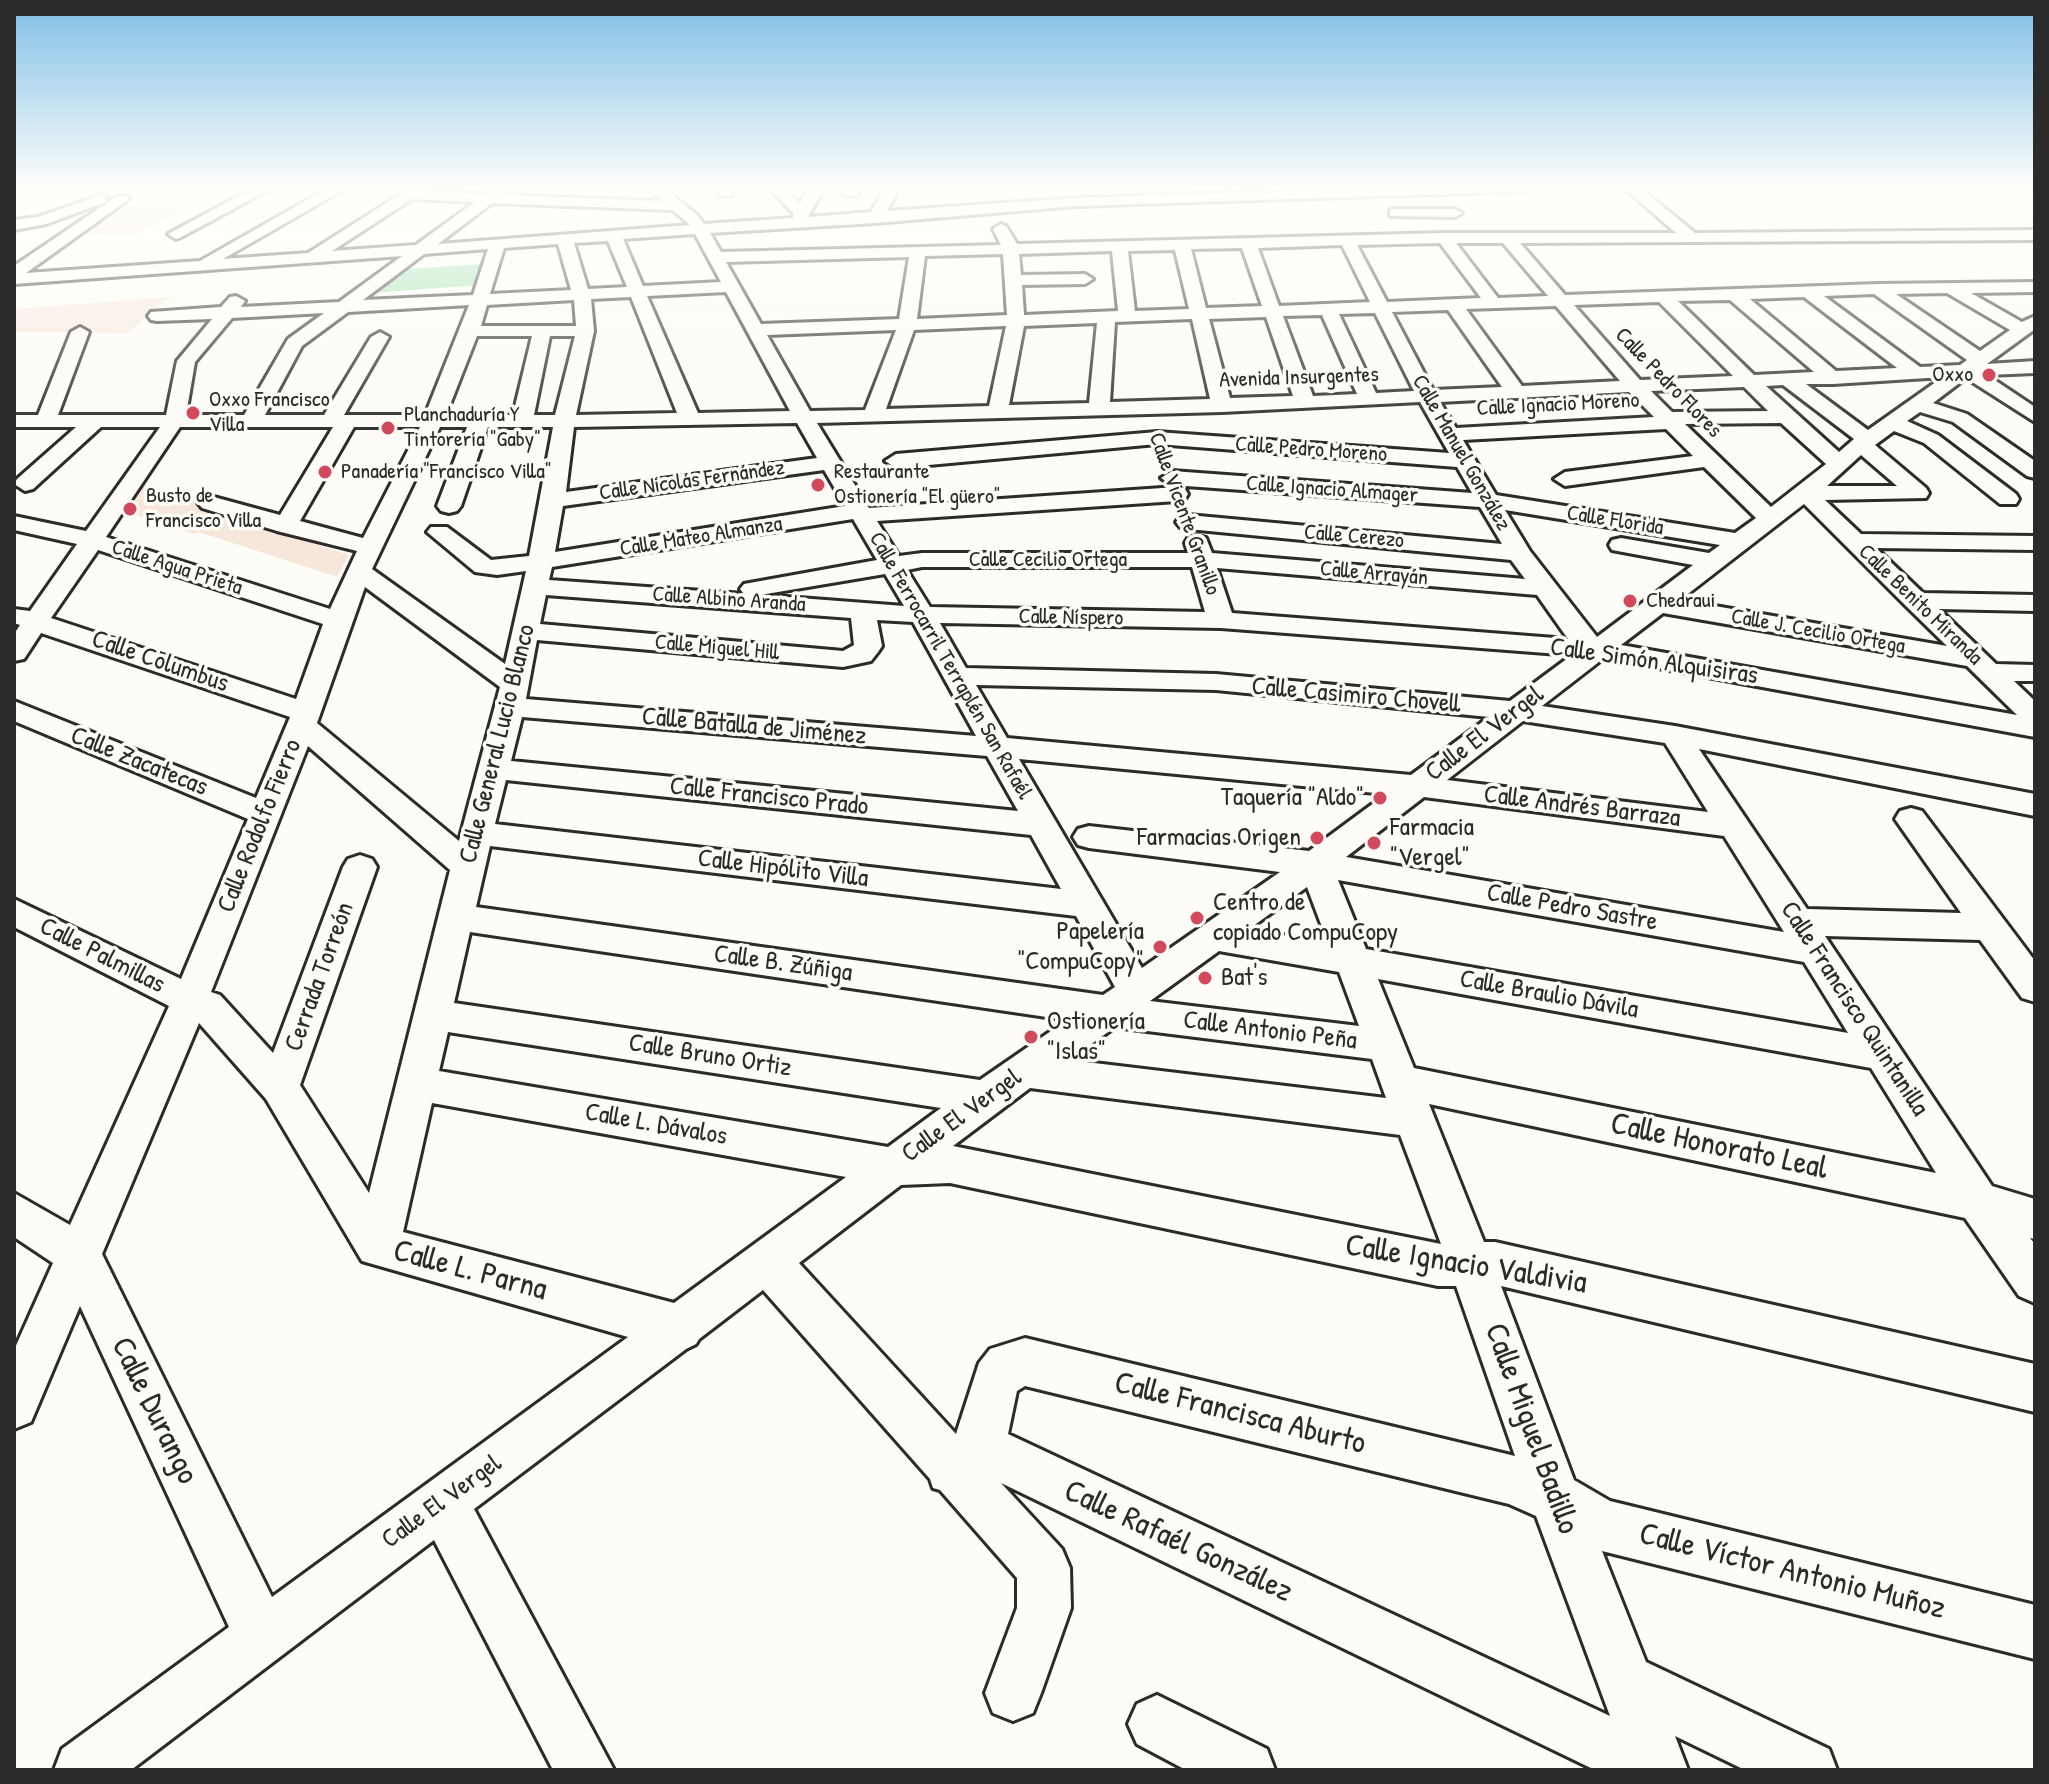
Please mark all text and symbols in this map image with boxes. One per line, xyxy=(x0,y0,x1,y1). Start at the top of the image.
street label: Calle Pedro Flores xyxy=(1609,322,1727,444)
street label: Avenida Insurgentes xyxy=(1219,362,1379,394)
place label: Oxxo xyxy=(1932,362,1973,388)
marker: Oxxo xyxy=(1980,366,1998,384)
street label: Calle Manuel González xyxy=(1406,370,1516,536)
place label: Oxxo Francisco Villa xyxy=(209,387,329,438)
street label: Calle Ignacio Moreno xyxy=(1476,388,1640,422)
place label: Planchaduría Y Tintorería "Gaby" xyxy=(404,402,541,454)
marker: Oxxo Francisco Villa xyxy=(184,404,202,422)
marker: Planchaduría Y Tintorería "Gaby" xyxy=(379,419,397,437)
street label: Calle Vicente Granillo xyxy=(1142,429,1226,599)
street label: Calle Pedro Moreno xyxy=(1234,432,1388,468)
street label: Calle Nicolás Fernández xyxy=(598,455,786,507)
place label: Panadería "Francisco Villa" xyxy=(341,459,552,485)
place label: Restaurante Ostionería "El güero" xyxy=(834,459,1000,510)
marker: Panadería "Francisco Villa" xyxy=(316,463,334,481)
street label: Calle Ignacio Almager xyxy=(1245,471,1419,509)
marker: Restaurante Ostionería "El güero" xyxy=(809,476,827,494)
place label: Busto de Francisco Villa xyxy=(146,483,261,534)
marker: Busto de Francisco Villa xyxy=(121,500,139,518)
street label: Calle Florida xyxy=(1565,500,1665,542)
street label: Calle Mateo Almanza xyxy=(618,511,784,563)
street label: Calle Cerezo xyxy=(1303,519,1405,555)
street label: Calle Ferrocarril Terraplén San Rafaél xyxy=(863,528,1037,804)
street label: Calle Agua Prieta xyxy=(108,534,246,602)
street label: Calle Benito Miranda xyxy=(1852,539,1988,671)
street label: Calle Cecilio Ortega xyxy=(969,547,1127,573)
street label: Calle Arrayán xyxy=(1319,556,1429,592)
street label: Calle Albino Aranda xyxy=(652,581,806,619)
place label: Chedraui xyxy=(1646,588,1715,614)
marker: Chedraui xyxy=(1621,592,1639,610)
street label: Calle Níspero xyxy=(1018,604,1124,632)
street label: Calle J. Cecilio Ortega xyxy=(1729,604,1907,660)
street label: Calle General Lucio Blanco xyxy=(453,621,543,867)
street label: Calle Columbus xyxy=(87,624,233,700)
street label: Calle Miguel Hill xyxy=(654,629,780,667)
street label: Calle Simón Alquisiras xyxy=(1548,632,1760,692)
street label: Calle Casimiro Chovell xyxy=(1250,671,1462,721)
street label: Calle El Vergel xyxy=(1420,679,1550,789)
street label: Calle Batalla de Jiménez xyxy=(641,702,867,752)
street label: Calle Zacatecas xyxy=(66,720,212,804)
street label: Calle Rodolfo Fierro xyxy=(211,735,309,917)
street label: Calle Francisco Prado xyxy=(668,771,870,823)
street label: Calle Andrés Barraza xyxy=(1482,779,1682,835)
place label: Taquería "Aldo" xyxy=(1221,782,1364,814)
marker: Taquería "Aldo" xyxy=(1371,789,1389,807)
place label: Farmacia "Vergel" xyxy=(1390,812,1474,874)
place label: Farmacias Origen xyxy=(1137,822,1301,854)
marker: Farmacias Origen xyxy=(1308,829,1326,847)
marker: Farmacia "Vergel" xyxy=(1365,834,1383,852)
street label: Calle Hipólito Villa xyxy=(696,843,870,895)
street label: Calle Pedro Sastre xyxy=(1484,878,1660,938)
place label: Centro de copiado CompuCopy xyxy=(1213,887,1398,948)
street label: Calle Francisco Quintanilla xyxy=(1773,896,1935,1122)
street label: Cerrada Torreón xyxy=(279,898,361,1056)
marker: Centro de copiado CompuCopy xyxy=(1188,909,1206,927)
street label: Calle Palmillas xyxy=(34,911,170,1001)
place label: Papelería "CompuCopy" xyxy=(1017,916,1144,978)
marker: Papelería "CompuCopy" xyxy=(1151,938,1169,956)
street label: Calle B. Zúñiga xyxy=(712,939,854,989)
place label: Bat's xyxy=(1221,962,1268,994)
street label: Calle Braulio Dávila xyxy=(1457,964,1641,1026)
marker: Bat's xyxy=(1196,969,1214,987)
street label: Calle Antonio Peña xyxy=(1181,1005,1359,1057)
place label: Ostionería "Islas" xyxy=(1047,1006,1145,1068)
street label: Calle Bruno Ortiz xyxy=(627,1028,793,1084)
marker: Ostionería "Islas" xyxy=(1022,1028,1040,1046)
street label: Calle El Vergel xyxy=(896,1062,1028,1170)
street label: Calle L. Dávalos xyxy=(583,1097,729,1153)
street label: Calle Honorato Leal xyxy=(1607,1105,1831,1189)
street label: Calle Ignacio Valdivia xyxy=(1343,1227,1589,1303)
street label: Calle L. Parna xyxy=(389,1232,551,1310)
street label: Calle Miguel Badillo xyxy=(1475,1319,1587,1539)
street label: Calle Durango xyxy=(102,1331,206,1491)
street label: Calle Francisca Aburto xyxy=(1111,1364,1369,1464)
street label: Calle El Vergel xyxy=(376,1448,508,1556)
street label: Calle Rafaél González xyxy=(1058,1472,1298,1612)
street label: Calle Víctor Antonio Muñoz xyxy=(1635,1515,1949,1629)

